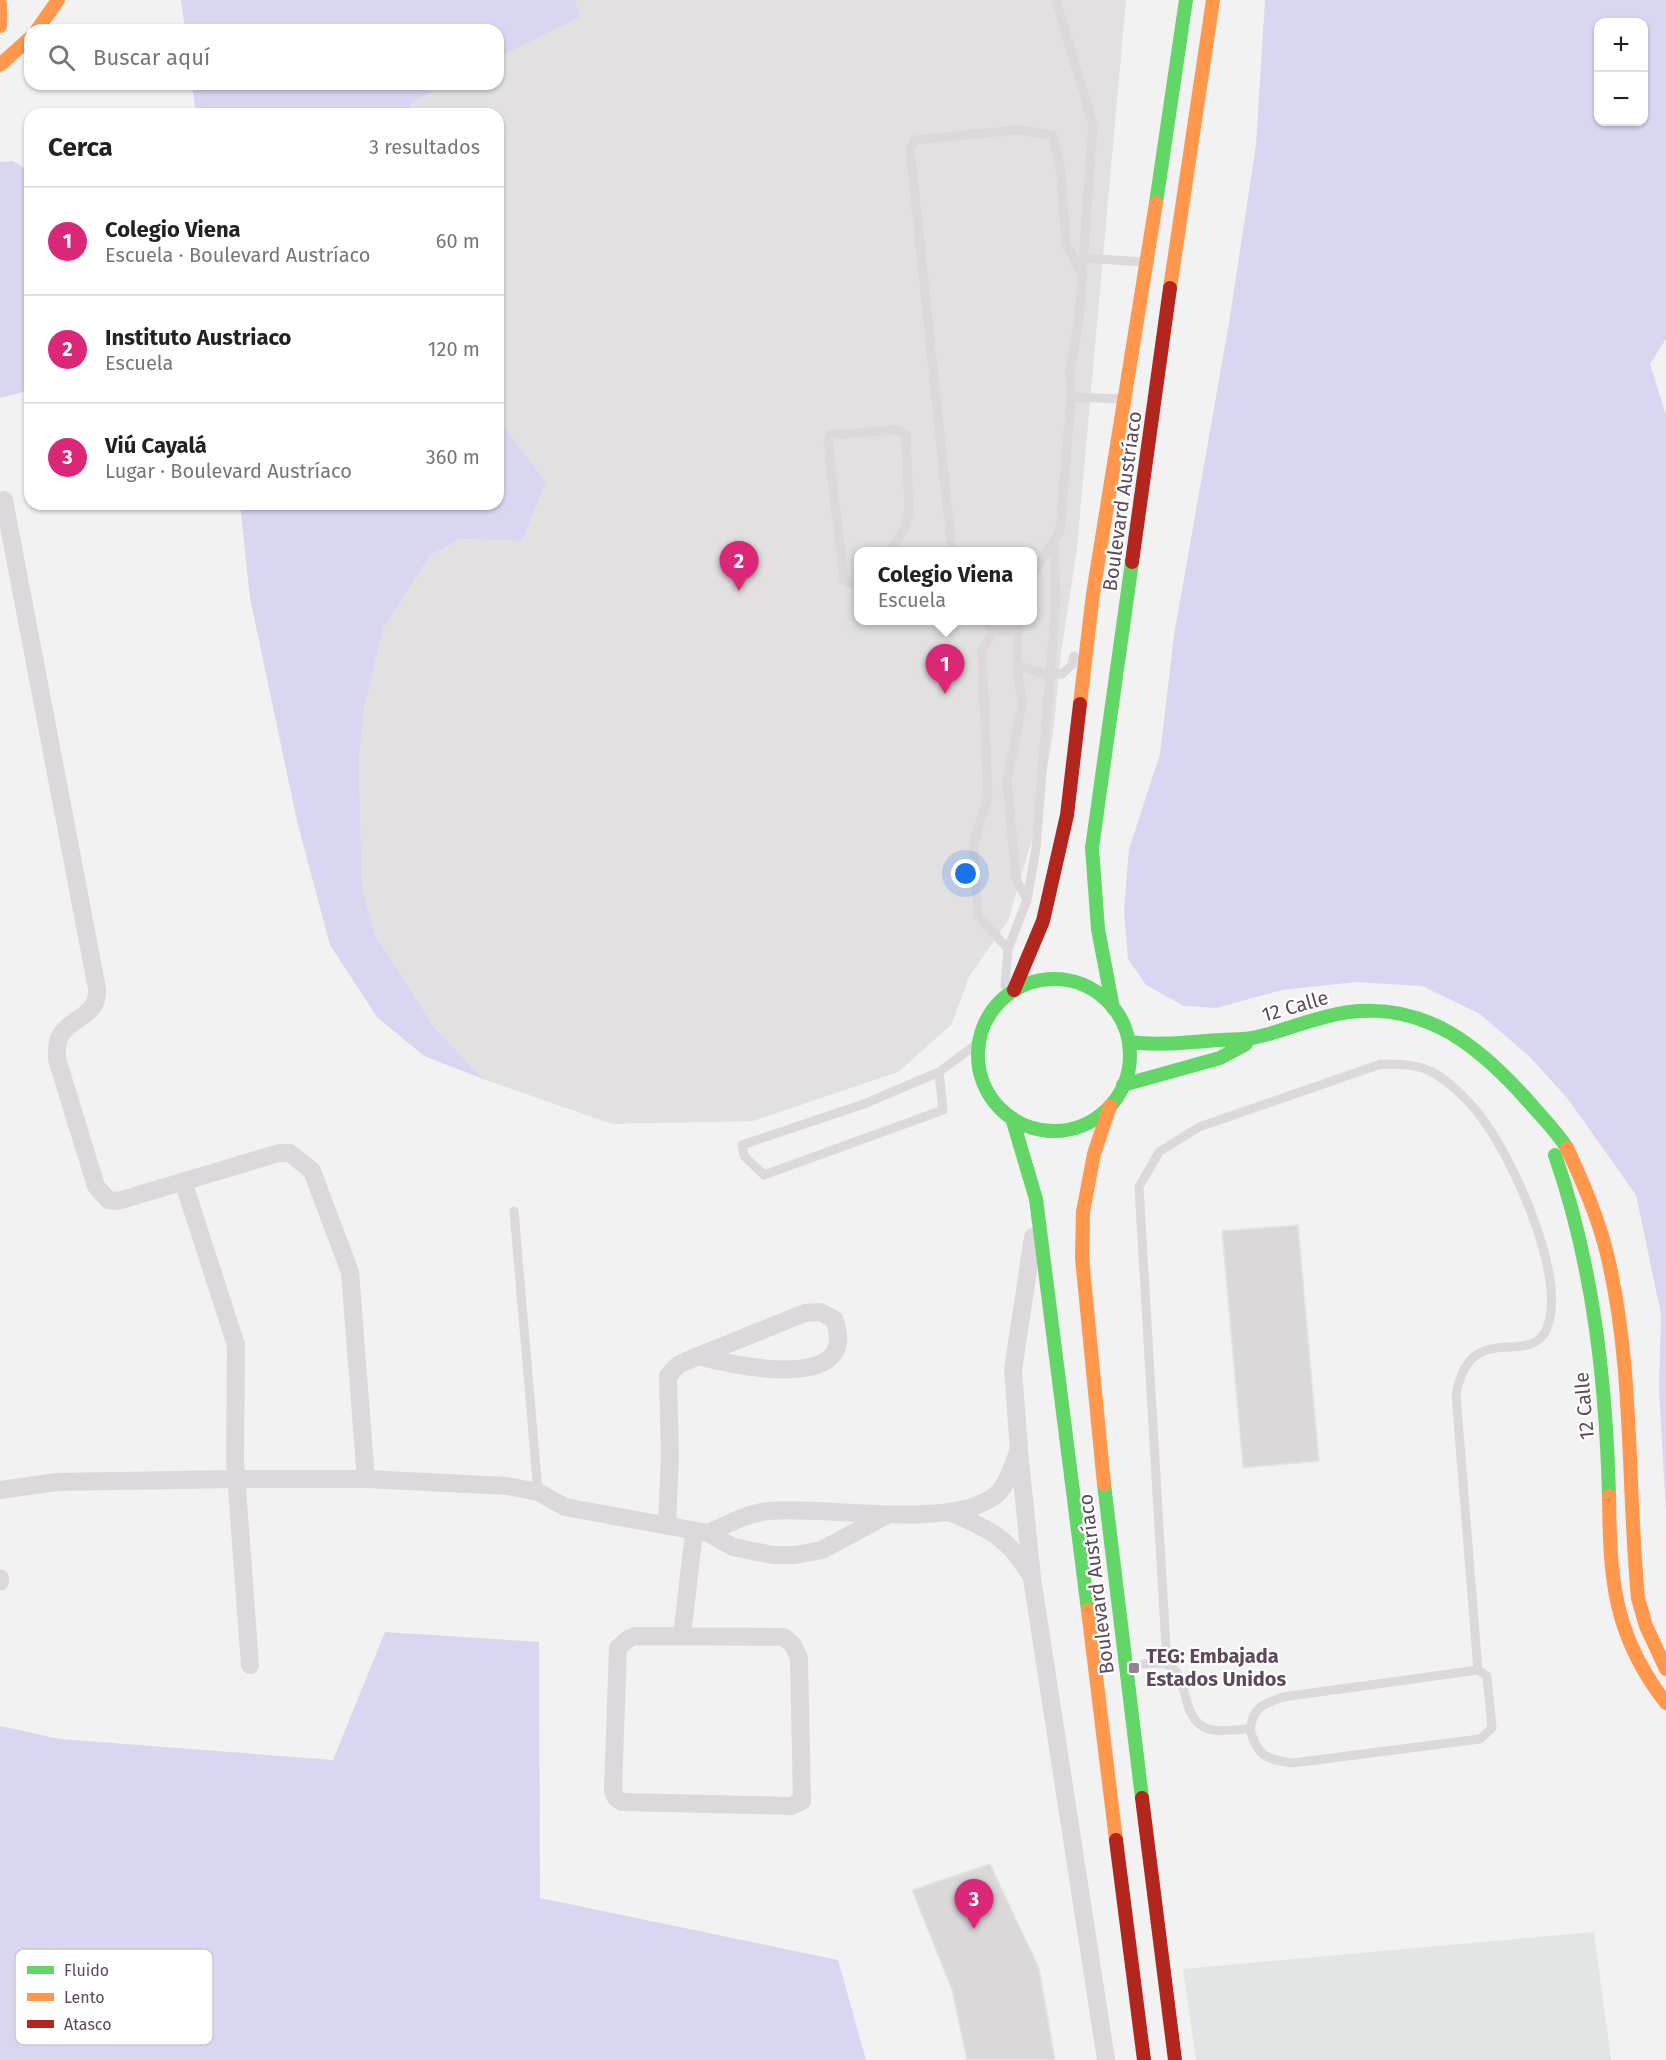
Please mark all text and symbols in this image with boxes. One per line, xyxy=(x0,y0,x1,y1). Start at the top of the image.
map controls xyxy=(1594,18,1648,126)
button: + xyxy=(1594,18,1648,72)
search box xyxy=(24,24,504,90)
icon: search xyxy=(45,41,78,74)
text: Buscar aquí xyxy=(93,44,210,71)
button: − xyxy=(1594,72,1648,126)
text: Cerca xyxy=(48,132,113,163)
text: 3 resultados xyxy=(369,135,480,159)
text: Colegio Viena xyxy=(105,216,241,243)
text: 1 xyxy=(63,229,72,253)
text: 60 m xyxy=(436,229,480,253)
text: Escuela · Boulevard Austríaco xyxy=(105,243,370,267)
text: Instituto Austriaco xyxy=(105,324,291,351)
text: 2 xyxy=(62,337,73,361)
text: 120 m xyxy=(428,337,480,361)
text: Escuela xyxy=(105,351,173,375)
street label: Boulevard Austríaco xyxy=(1097,409,1147,593)
text: Viú Cayalá xyxy=(105,432,207,459)
text: 3 xyxy=(62,445,73,469)
text: 360 m xyxy=(426,445,480,469)
text: Lugar · Boulevard Austríaco xyxy=(105,459,352,483)
pin: 2 xyxy=(720,542,758,591)
popup xyxy=(854,547,1037,625)
text: Colegio Viena xyxy=(878,561,1013,588)
text: Escuela xyxy=(878,588,946,612)
pin: 1 xyxy=(926,644,964,694)
your location xyxy=(951,859,980,888)
street label: 12 Calle xyxy=(1259,985,1331,1027)
street label: 12 Calle xyxy=(1569,1371,1599,1441)
street label: Boulevard Austríaco xyxy=(1073,1492,1119,1676)
place label: TEG: Embajada Estados Unidos xyxy=(1146,1644,1286,1691)
marker: TEG: Embajada Estados Unidos xyxy=(1127,1661,1141,1675)
pin: 3 xyxy=(954,1880,994,1929)
legend xyxy=(15,1949,213,2045)
text: Fluido xyxy=(64,1961,109,1980)
text: Lento xyxy=(64,1988,105,2007)
text: Atasco xyxy=(64,2015,112,2034)

